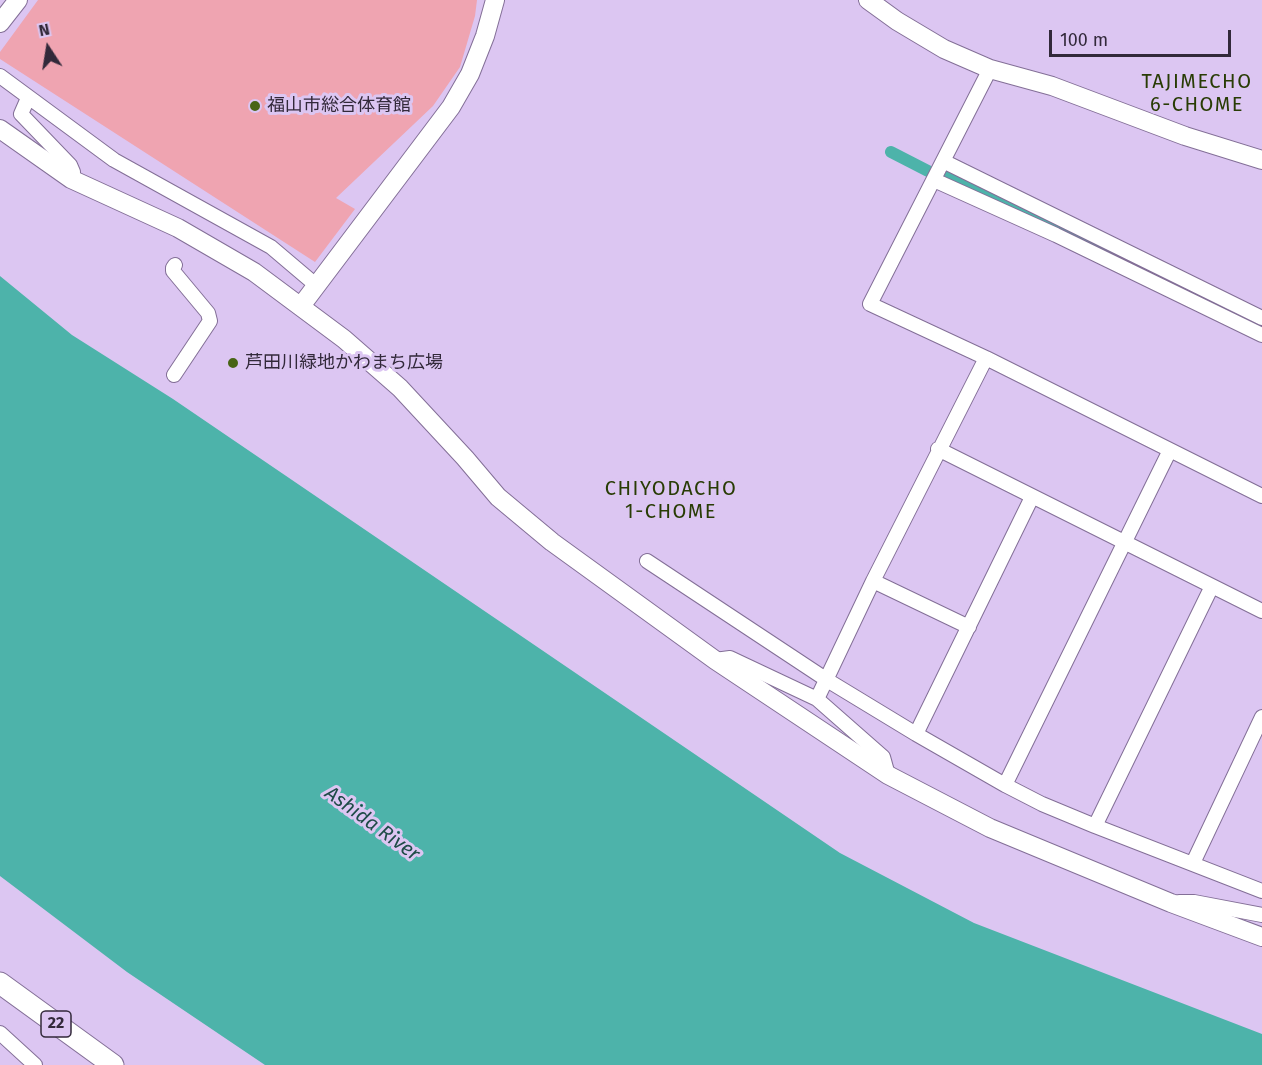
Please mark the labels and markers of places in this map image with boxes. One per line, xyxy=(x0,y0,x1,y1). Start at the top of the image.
place label: 福山市総合体育館 xyxy=(267,95,411,117)
marker: 福山市総合体育館 xyxy=(248,99,262,113)
place label: 芦田川緑地かわまち広場 xyxy=(245,352,443,374)
marker: 芦田川緑地かわまち広場 xyxy=(226,356,240,370)

